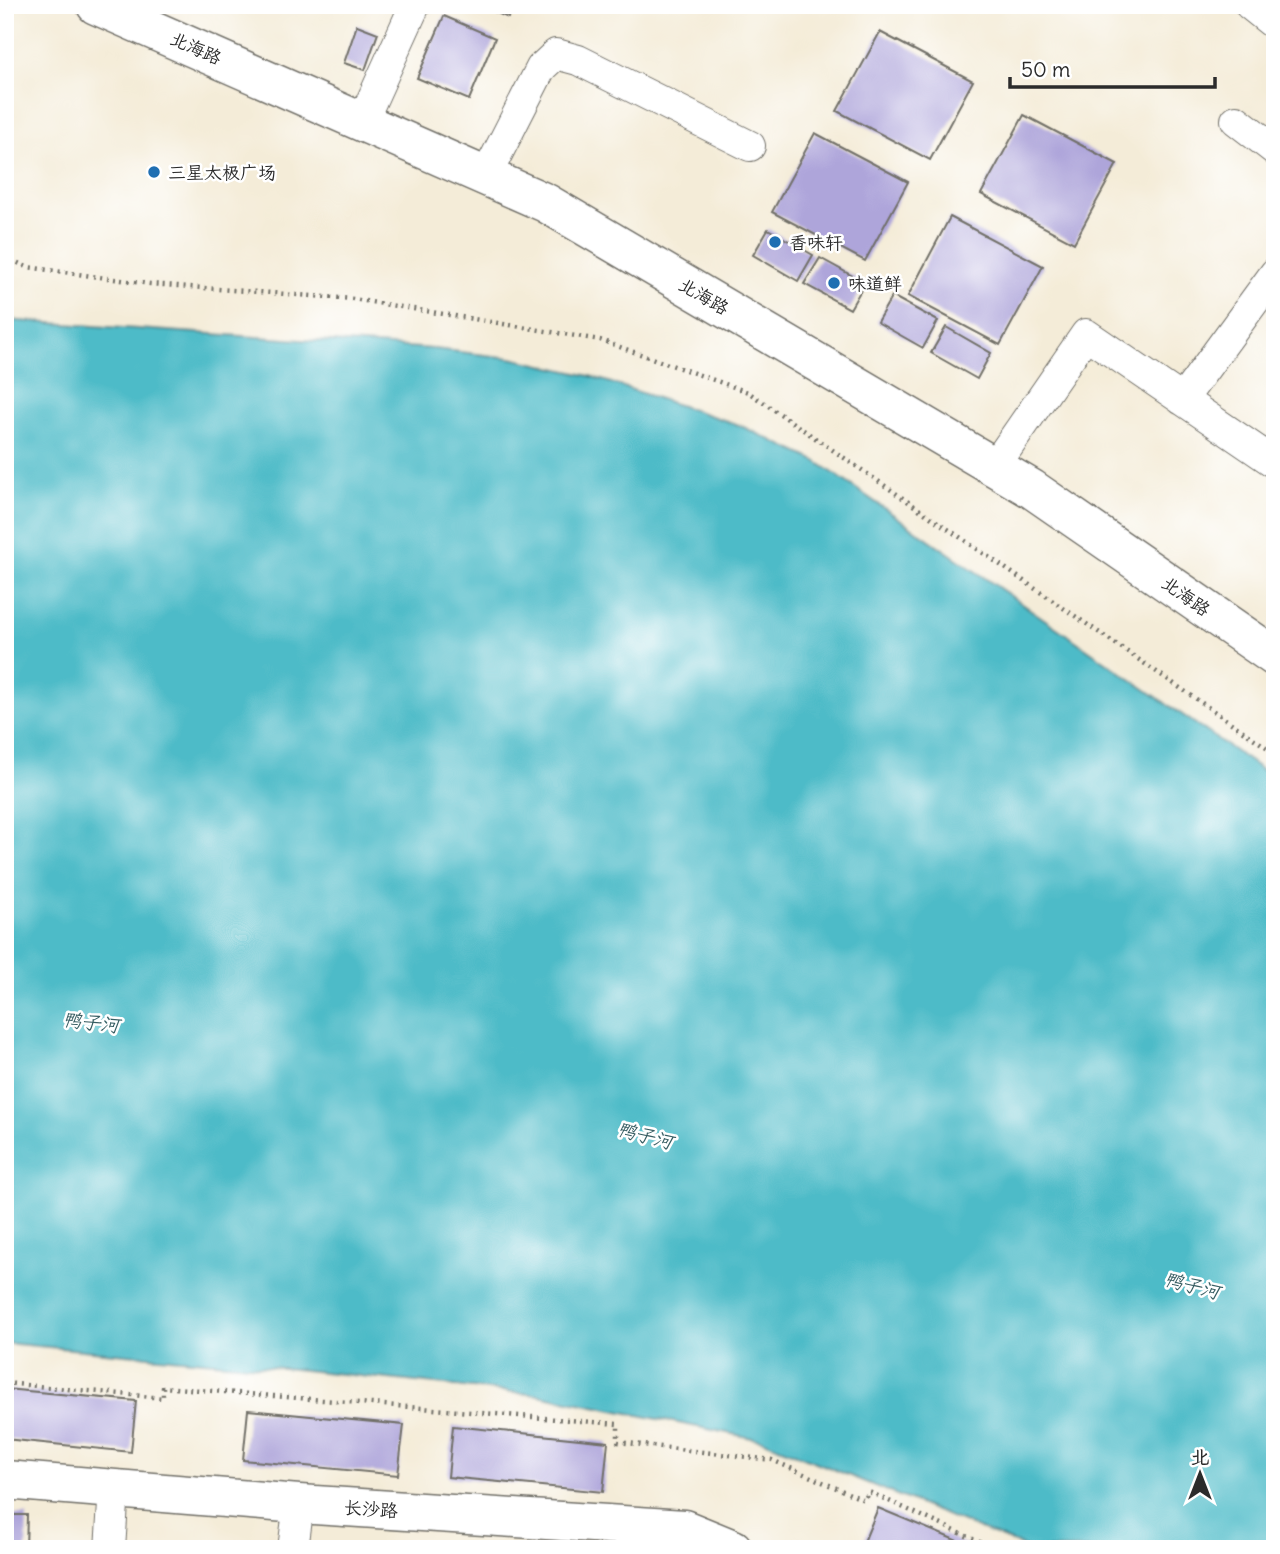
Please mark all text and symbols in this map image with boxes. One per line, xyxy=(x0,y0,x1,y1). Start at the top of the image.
street label: 北海路 xyxy=(167,27,225,69)
scale bar xyxy=(1010,46,1215,90)
text: 50 m xyxy=(1021,56,1070,83)
place label: 三星太极广场 xyxy=(168,161,276,184)
marker: 三星太极广场 xyxy=(146,164,162,180)
place label: 香味轩 xyxy=(789,231,843,254)
marker: 香味轩 xyxy=(767,234,783,250)
place label: 味道鲜 xyxy=(848,272,902,295)
street label: 北海路 xyxy=(675,273,733,319)
marker: 味道鲜 xyxy=(826,275,842,291)
street label: 北海路 xyxy=(1157,571,1215,621)
water label: 鸭子河 xyxy=(61,1007,124,1038)
water label: 鸭子河 xyxy=(614,1116,679,1155)
water label: 鸭子河 xyxy=(1161,1266,1226,1305)
north arrow xyxy=(1164,1438,1234,1508)
text: 北 xyxy=(1190,1445,1210,1469)
street label: 长沙路 xyxy=(343,1496,399,1522)

